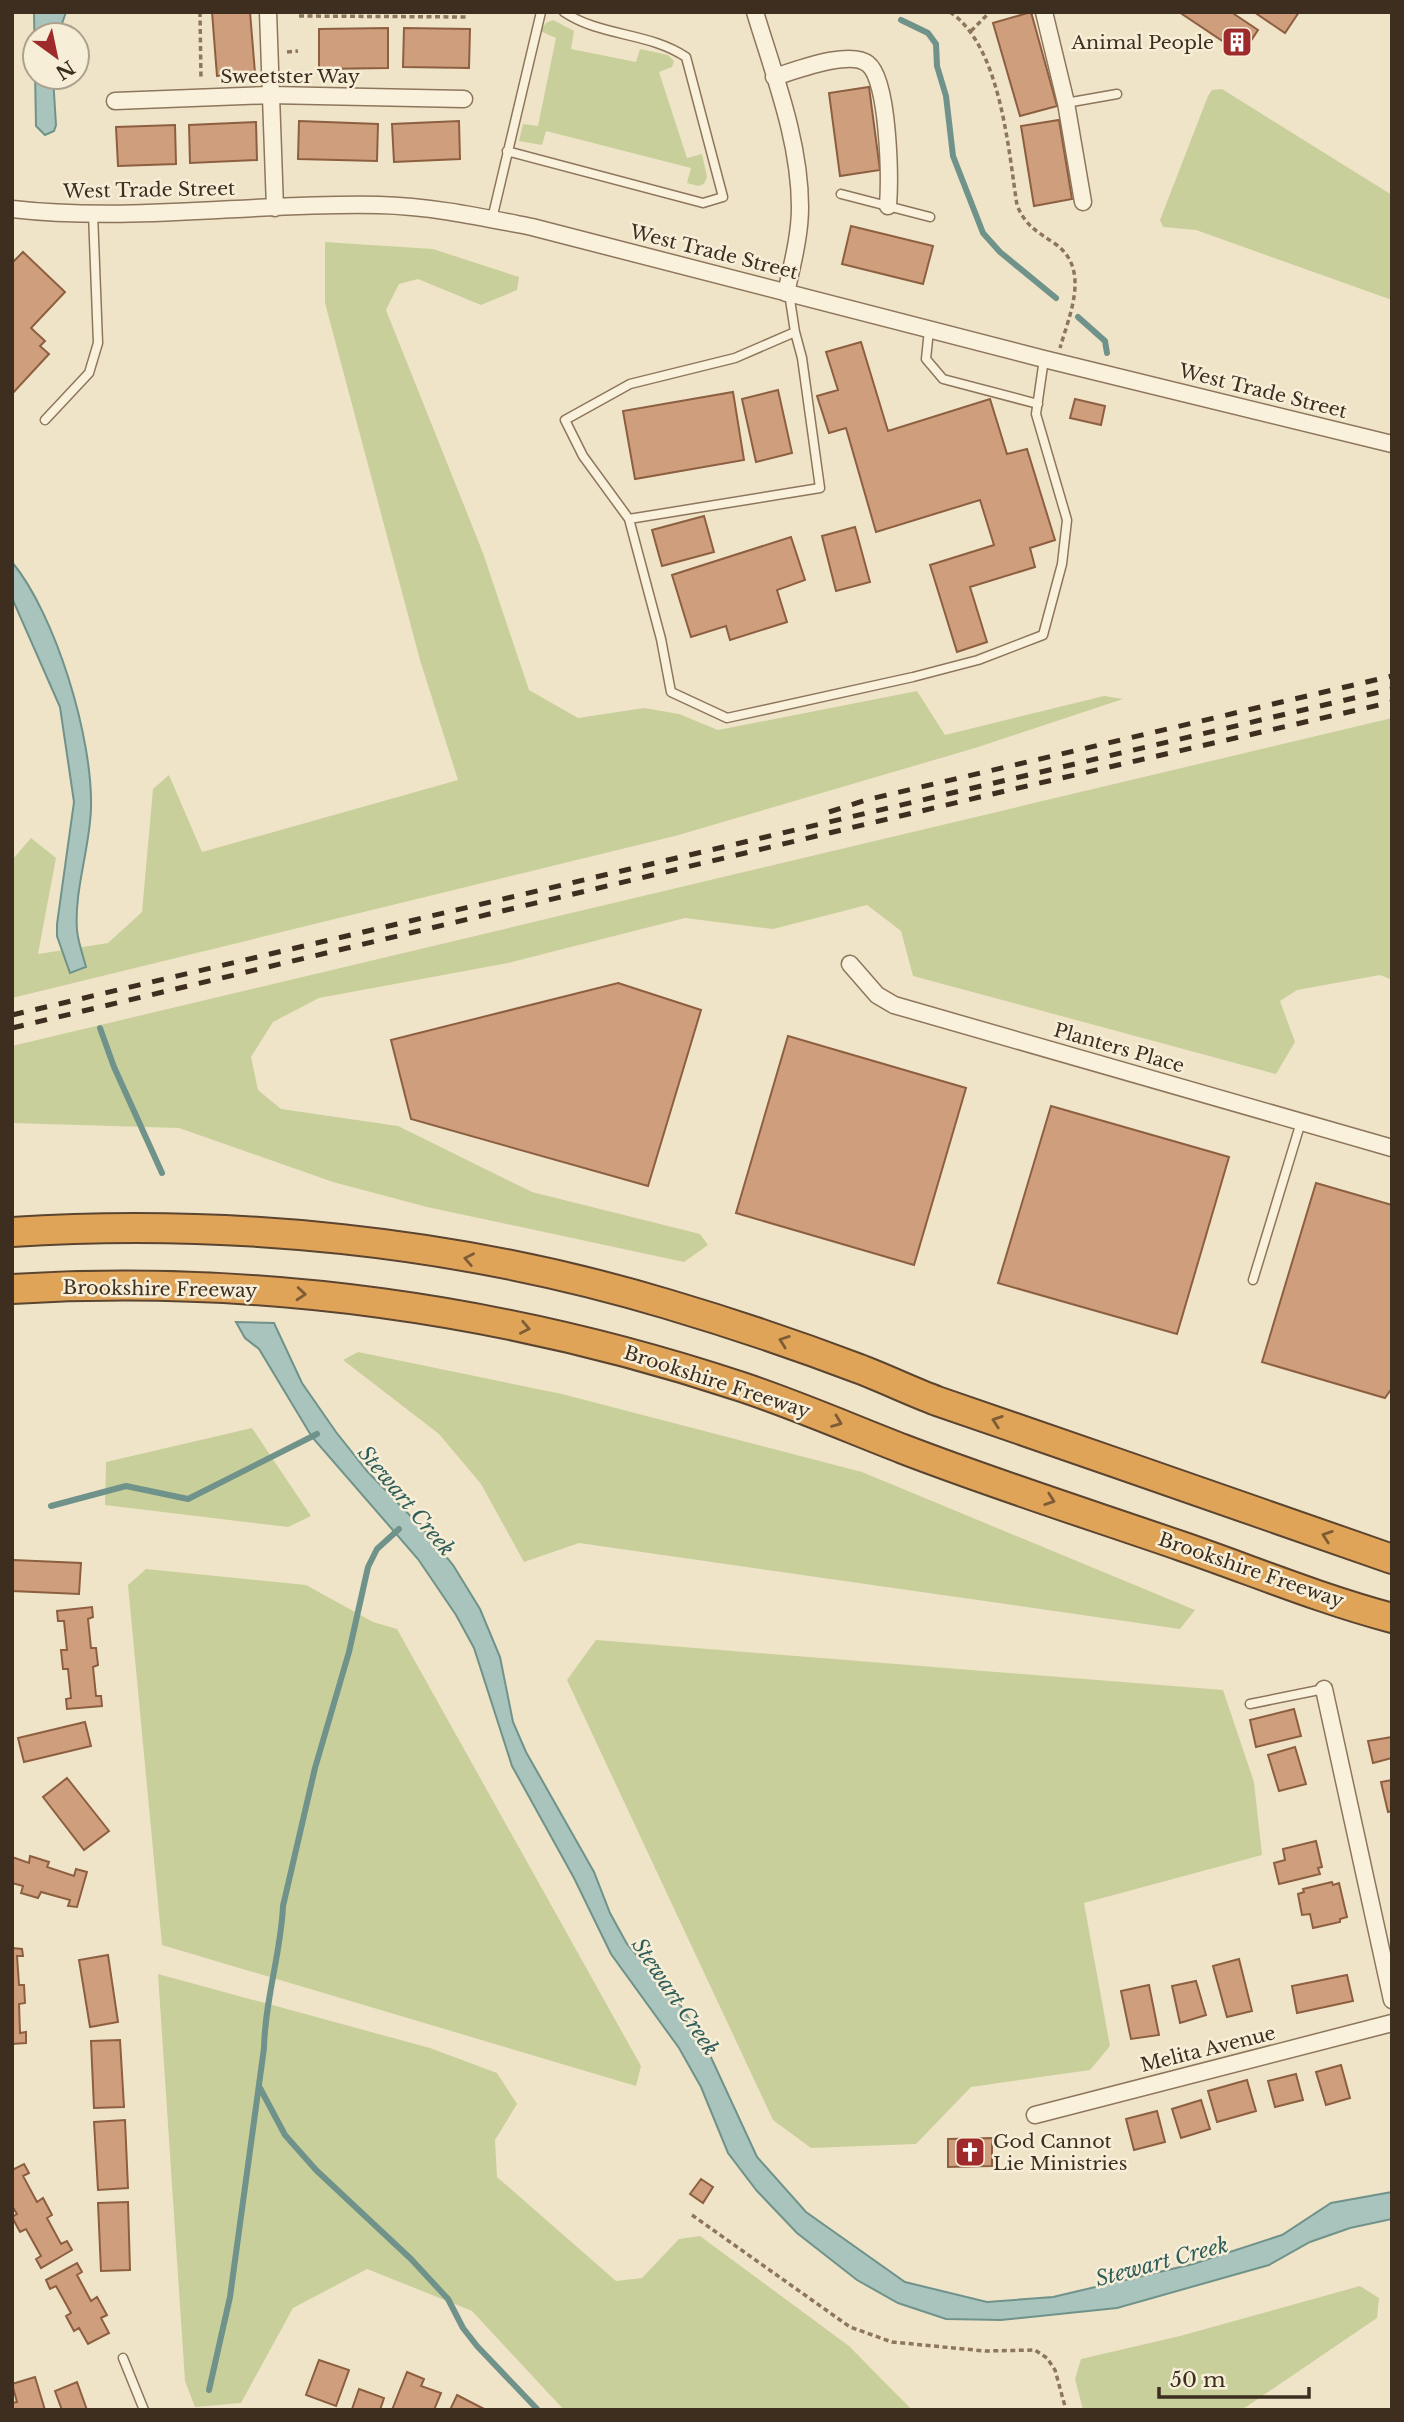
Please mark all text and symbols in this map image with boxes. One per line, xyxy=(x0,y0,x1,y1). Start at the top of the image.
north arrow xyxy=(21,21,91,91)
building icon: Animal People xyxy=(1220,25,1254,59)
place label: Animal People xyxy=(1070,31,1214,54)
text: N xyxy=(51,55,79,84)
street label: Sweetster Way xyxy=(220,65,360,88)
street label: West Trade Street xyxy=(62,177,236,203)
street label: West Trade Street xyxy=(627,220,801,284)
street label: West Trade Street xyxy=(1176,359,1350,423)
street label: Planters Place xyxy=(1051,1018,1187,1078)
one-way arrow xyxy=(463,1252,475,1267)
street label: Brookshire Freeway xyxy=(63,1276,257,1302)
one-way arrow xyxy=(295,1286,306,1301)
one-way arrow xyxy=(519,1320,531,1335)
one-way arrow xyxy=(778,1336,790,1350)
street label: Brookshire Freeway xyxy=(621,1341,813,1423)
one-way arrow xyxy=(830,1413,842,1427)
one-way arrow xyxy=(991,1415,1003,1429)
water label: Stewart Creek xyxy=(352,1440,460,1562)
one-way arrow xyxy=(1044,1492,1056,1506)
street label: Brookshire Freeway xyxy=(1155,1527,1347,1613)
one-way arrow xyxy=(1322,1530,1334,1544)
water label: Stewart Creek xyxy=(626,1933,724,2061)
street label: Melita Avenue xyxy=(1138,2021,1278,2077)
place label: God Cannot Lie Ministries xyxy=(993,2130,1127,2175)
church icon: God Cannot Lie Ministries xyxy=(953,2135,987,2169)
water label: Stewart Creek xyxy=(1093,2232,1231,2292)
scale bar xyxy=(1159,2356,1310,2400)
text: 50 m xyxy=(1170,2367,1226,2393)

